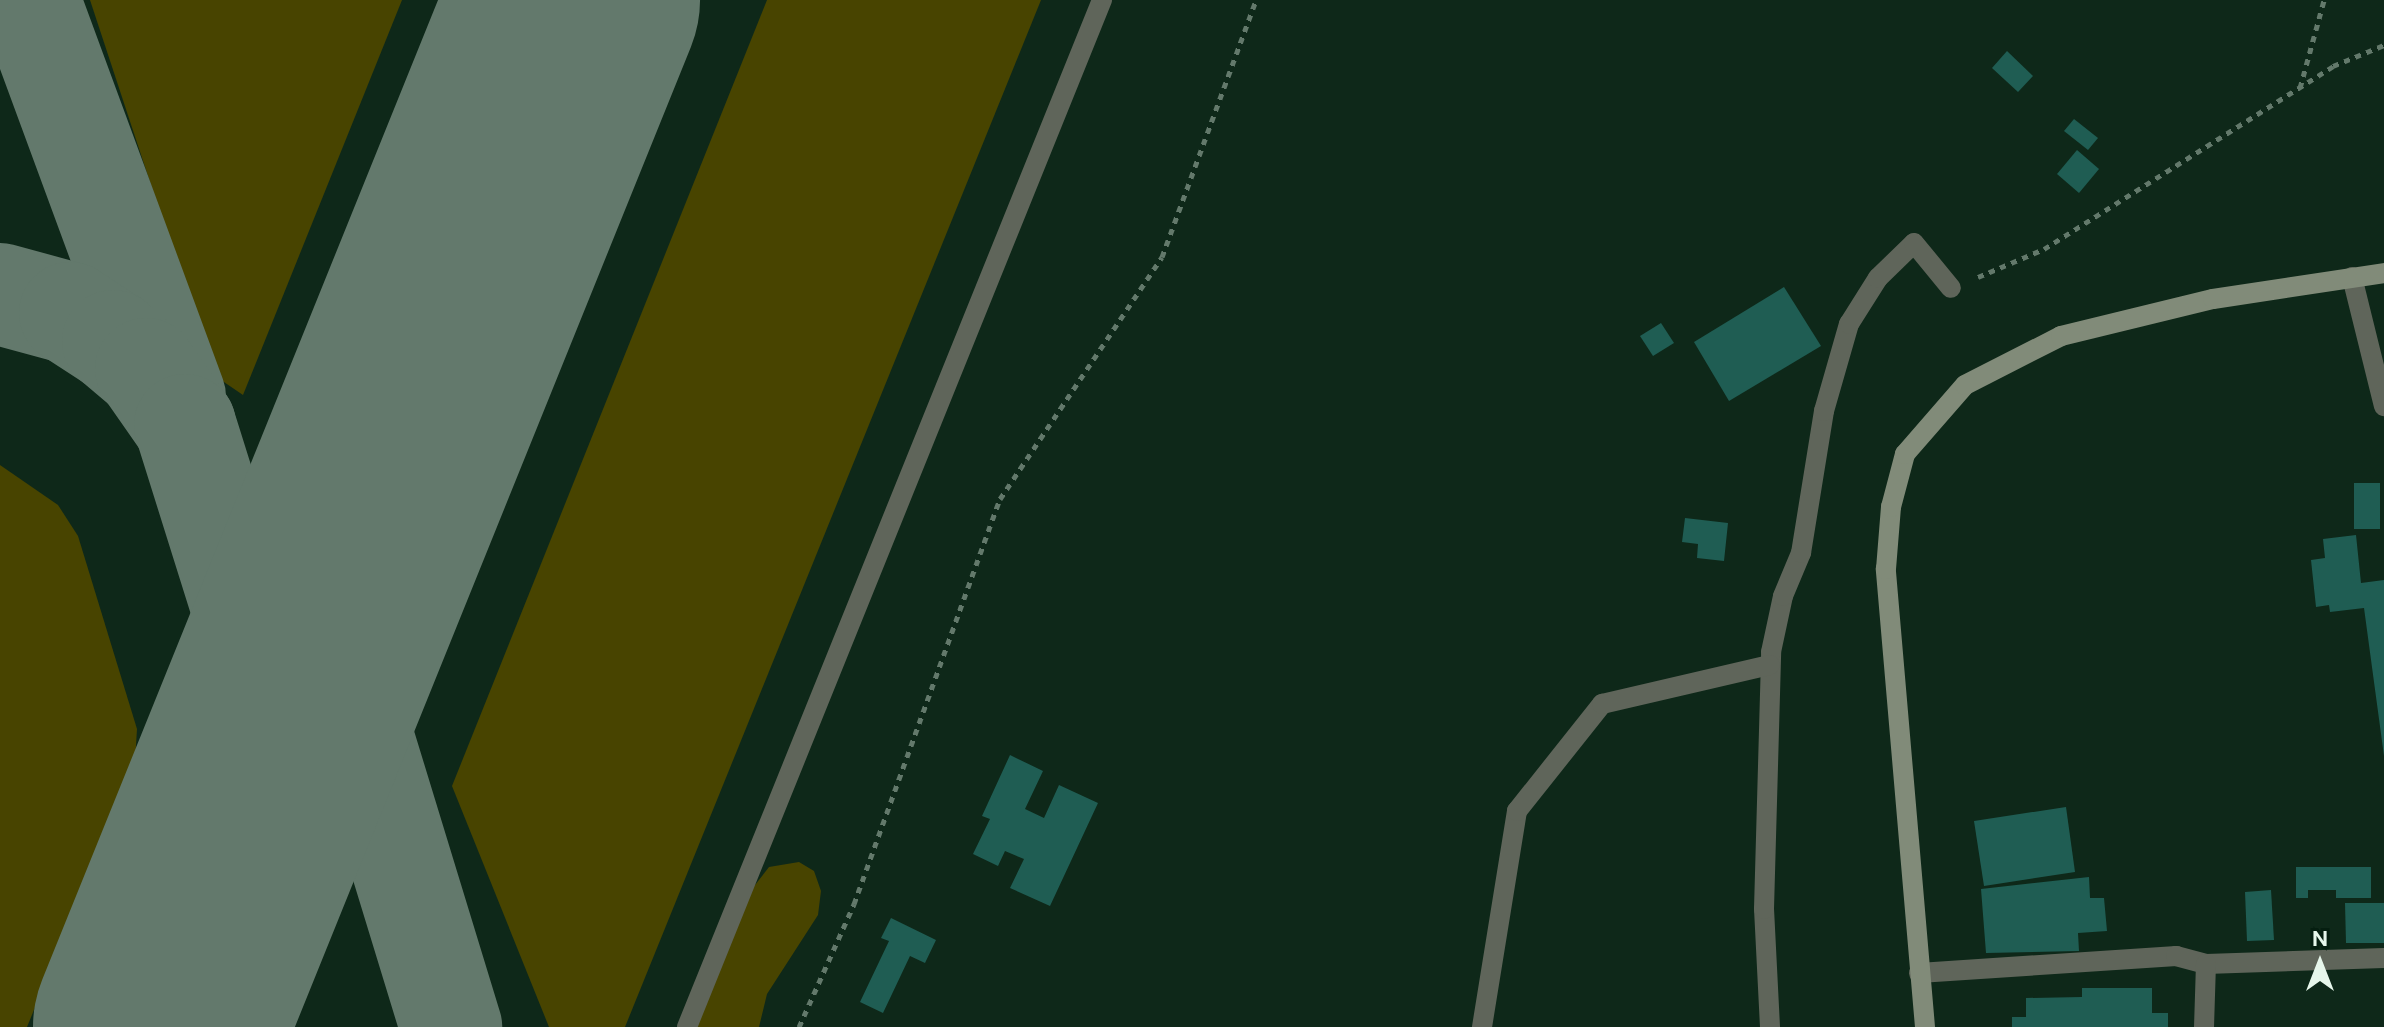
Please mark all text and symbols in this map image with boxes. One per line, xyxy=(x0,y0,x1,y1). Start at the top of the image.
north arrow xyxy=(2280,923,2360,1003)
text: N xyxy=(2312,924,2328,953)

